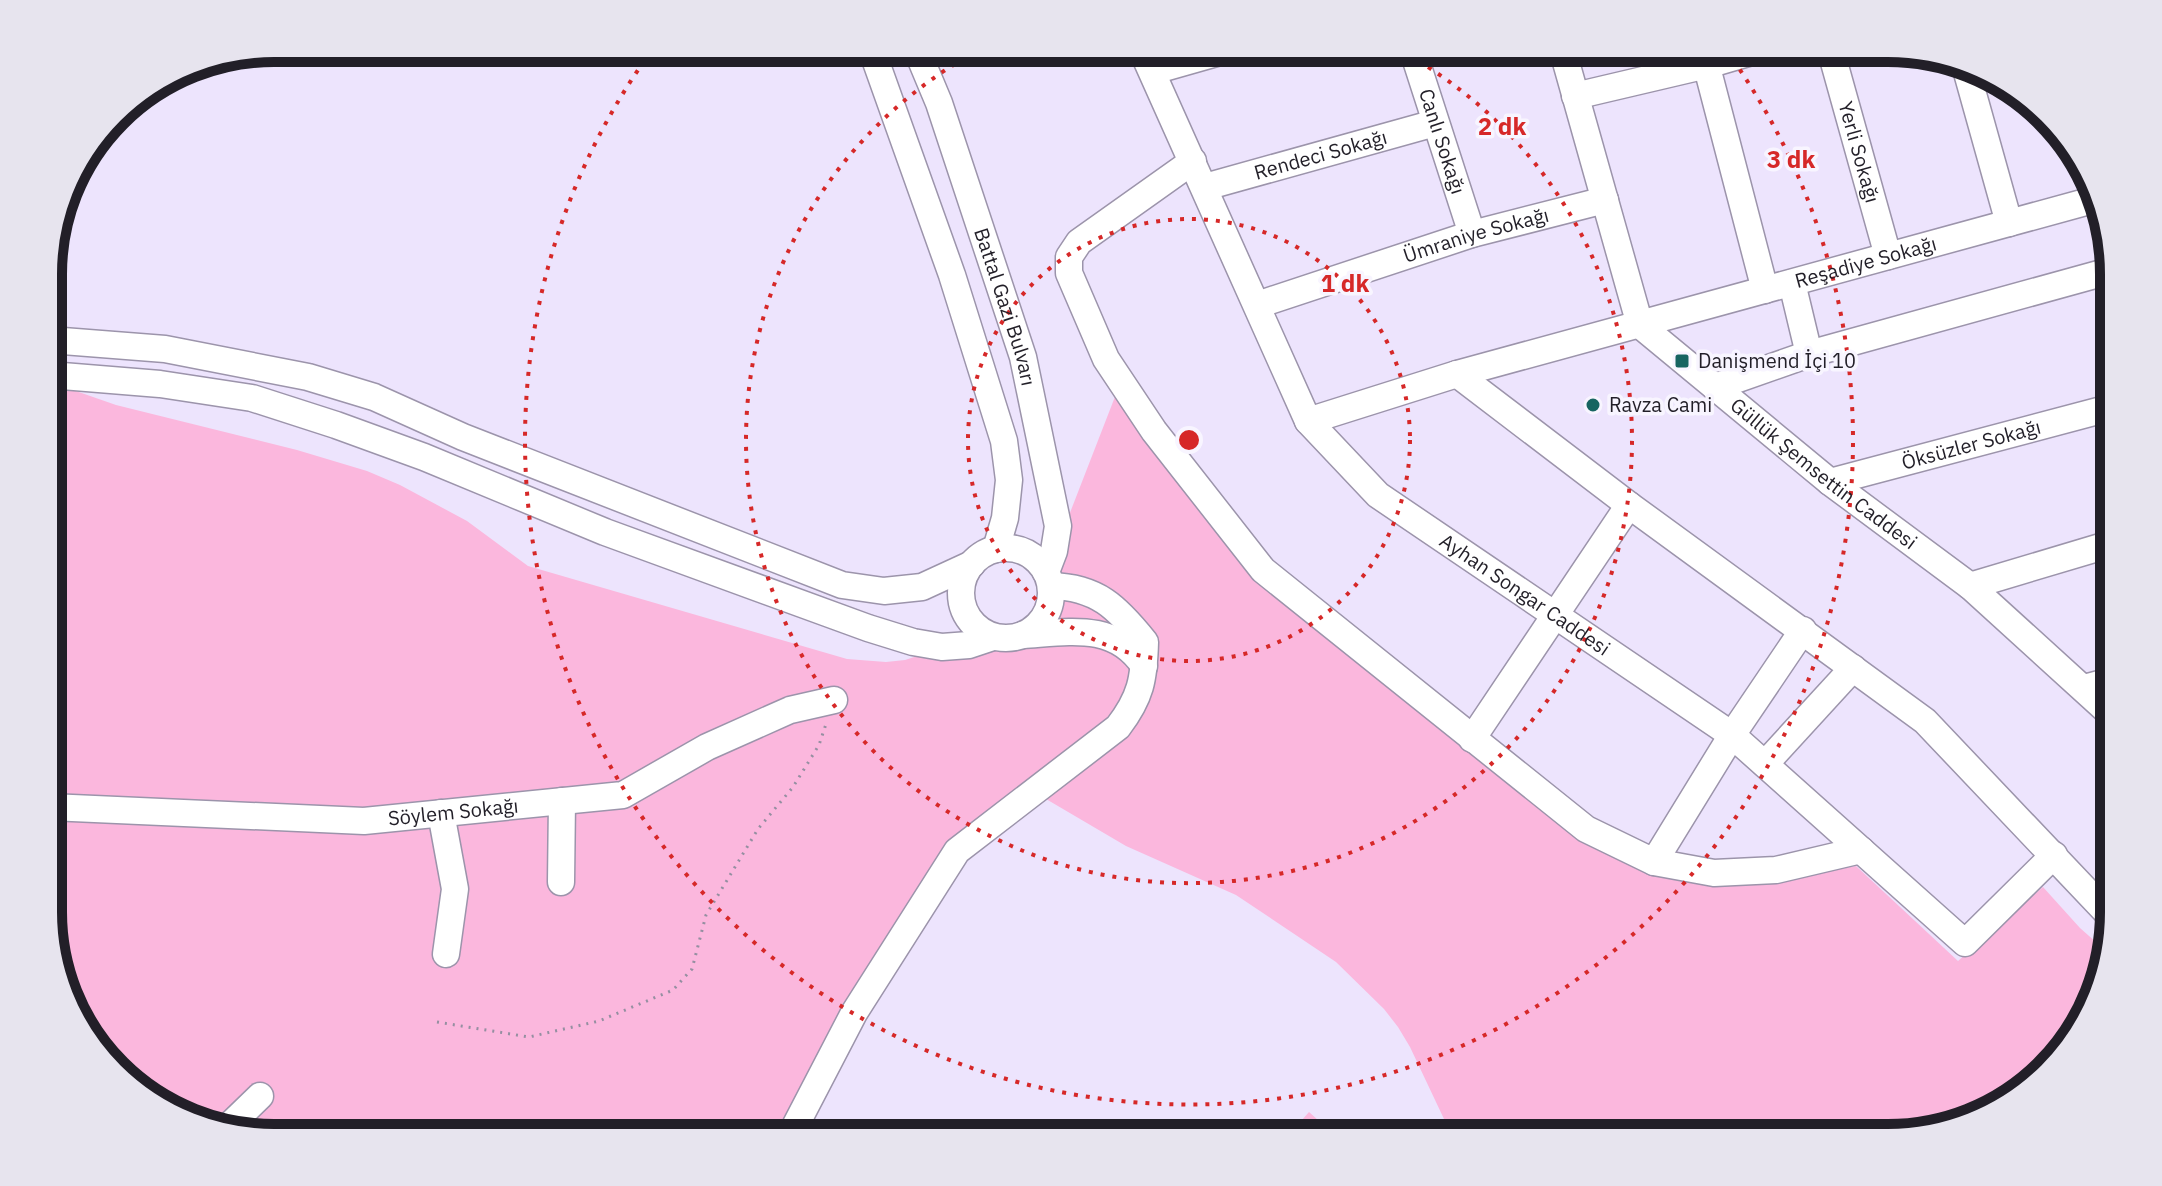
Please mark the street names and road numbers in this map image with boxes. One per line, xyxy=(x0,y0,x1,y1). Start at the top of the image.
street label: Canlı Sokağı xyxy=(1413,85,1472,197)
street label: Yerli Sokağı xyxy=(1833,98,1886,206)
street label: Rendeci Sokağı xyxy=(1251,123,1390,186)
street label: Ümraniye Sokağı xyxy=(1400,201,1552,269)
street label: Battal Gazi Bulvarı xyxy=(968,224,1043,388)
street label: Reşadiye Sokağı xyxy=(1792,229,1939,294)
street label: Güllük Şemsettin Caddesi xyxy=(1725,391,1923,555)
street label: Öksüzler Sokağı xyxy=(1898,413,2044,475)
street label: Ayhan Songar Caddesi xyxy=(1435,527,1616,662)
street label: Söylem Sokağı xyxy=(387,792,520,832)

